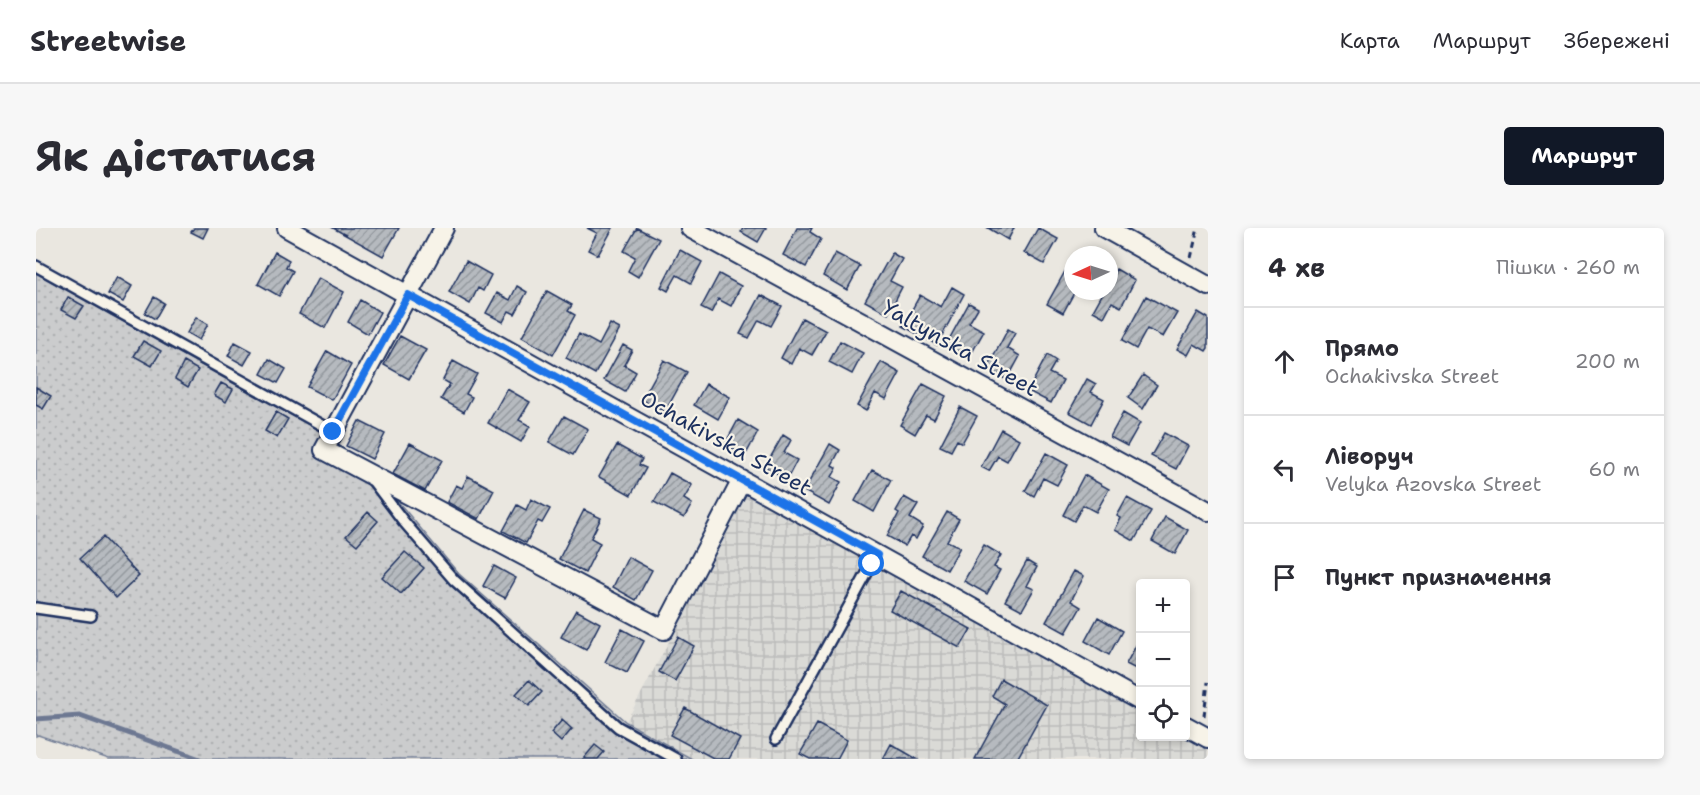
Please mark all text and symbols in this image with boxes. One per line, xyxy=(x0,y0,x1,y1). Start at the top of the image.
text: Streetwise xyxy=(30,22,186,60)
text: Карта xyxy=(1340,27,1400,55)
text: Маршрут xyxy=(1433,27,1531,55)
text: Збережені xyxy=(1564,27,1670,55)
button: Маршрут xyxy=(1504,127,1664,185)
text: Як дістатися xyxy=(36,128,316,184)
north arrow xyxy=(1064,246,1118,300)
text: 4 хв xyxy=(1268,250,1325,285)
text: Пішки · 260 m xyxy=(1496,254,1640,280)
street label: Yaltynska Street xyxy=(877,293,1043,403)
text: Прямо xyxy=(1325,334,1399,363)
icon: ahead xyxy=(1268,345,1301,378)
text: 200 m xyxy=(1575,348,1640,374)
text: Ochakivska Street xyxy=(1325,363,1499,389)
street label: Ochakivska Street xyxy=(635,384,817,502)
route end xyxy=(319,418,345,444)
text: Ліворуч xyxy=(1325,442,1413,471)
icon: left xyxy=(1268,453,1301,486)
text: 60 m xyxy=(1588,456,1640,482)
text: Velyka Azovska Street xyxy=(1325,471,1541,497)
route start xyxy=(858,550,884,576)
icon: arrive xyxy=(1268,561,1301,594)
text: Пункт призначення xyxy=(1325,563,1552,592)
map controls xyxy=(1136,579,1190,741)
button: + xyxy=(1136,579,1190,633)
button: − xyxy=(1136,633,1190,687)
button: locate xyxy=(1136,687,1190,741)

